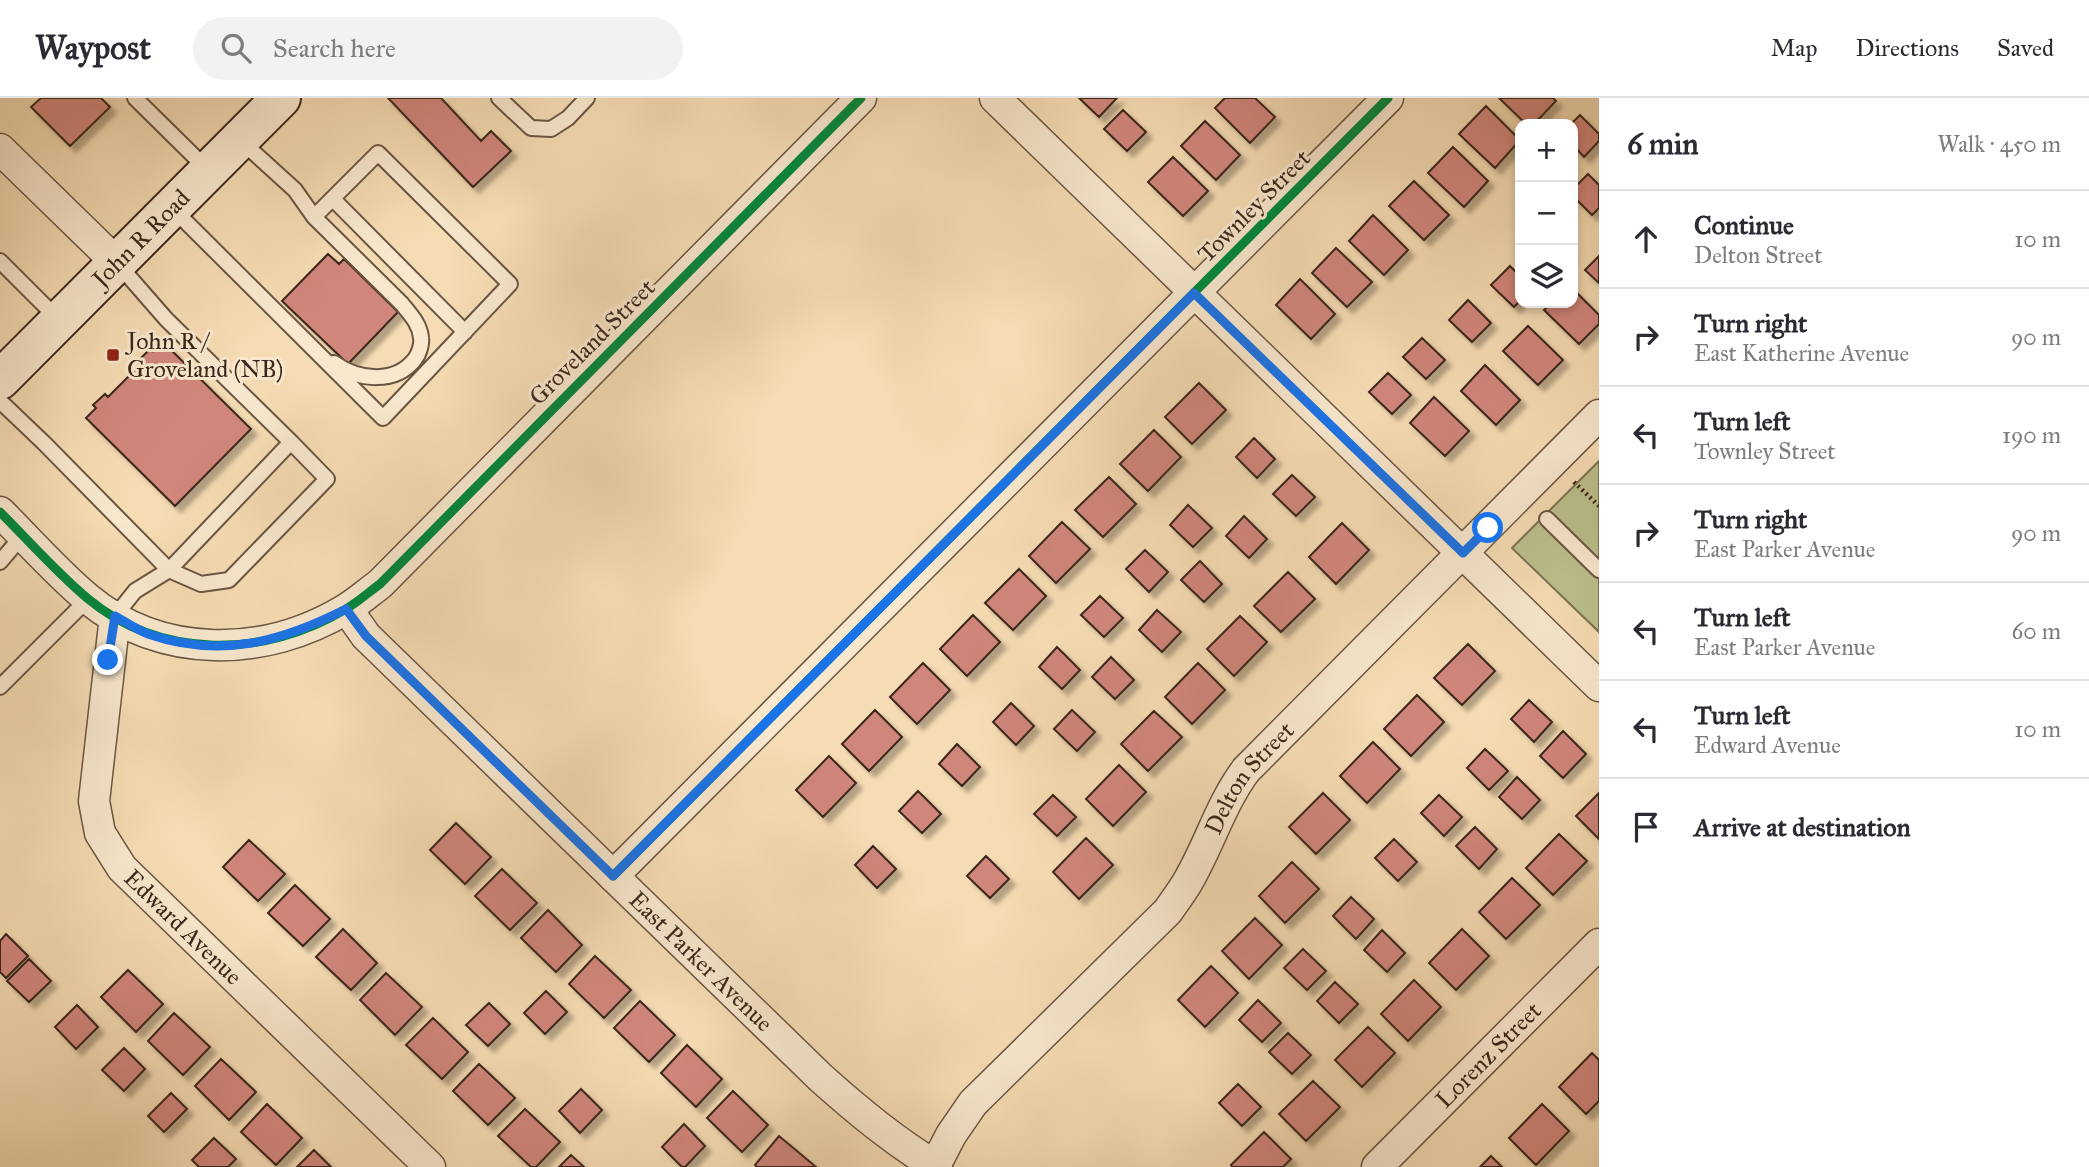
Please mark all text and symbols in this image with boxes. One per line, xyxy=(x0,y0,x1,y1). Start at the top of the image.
search box xyxy=(193,17,683,80)
text: Waypost xyxy=(35,28,151,68)
icon: search xyxy=(217,29,255,67)
text: Search here xyxy=(273,32,396,64)
text: Map xyxy=(1771,33,1818,63)
text: Directions xyxy=(1856,33,1959,63)
text: Saved xyxy=(1997,33,2054,63)
map controls xyxy=(1515,119,1578,308)
button: + xyxy=(1515,119,1578,182)
text: 6 min xyxy=(1627,126,1699,162)
text: Walk · 450 m xyxy=(1938,130,2061,158)
street label: Townley Street xyxy=(1191,143,1317,269)
button: − xyxy=(1515,182,1578,245)
street label: John R Road xyxy=(84,183,196,296)
text: Continue xyxy=(1694,209,1794,241)
icon: ahead xyxy=(1627,220,1665,258)
text: 10 m xyxy=(2014,225,2061,253)
text: Delton Street xyxy=(1694,241,1822,269)
button: layers xyxy=(1515,245,1578,308)
street label: Groveland Street xyxy=(523,272,662,411)
text: Turn right xyxy=(1694,307,1807,339)
icon: right xyxy=(1627,318,1665,356)
text: 90 m xyxy=(2011,323,2061,351)
place label: John R / Groveland (NB) xyxy=(124,326,283,384)
text: East Katherine Avenue xyxy=(1694,339,1909,367)
marker: John R / Groveland (NB) xyxy=(105,347,121,363)
text: Turn left xyxy=(1694,405,1790,437)
icon: left xyxy=(1627,416,1665,454)
text: 190 m xyxy=(2002,421,2061,449)
text: Townley Street xyxy=(1694,437,1835,465)
text: Turn right xyxy=(1694,503,1807,535)
route start xyxy=(1472,512,1503,543)
icon: right xyxy=(1627,514,1665,552)
text: 90 m xyxy=(2011,519,2061,547)
text: East Parker Avenue xyxy=(1694,535,1875,563)
text: Turn left xyxy=(1694,601,1790,633)
icon: left xyxy=(1627,612,1665,650)
text: 60 m xyxy=(2012,617,2061,645)
text: East Parker Avenue xyxy=(1694,633,1875,661)
route end xyxy=(92,644,123,675)
text: Turn left xyxy=(1694,699,1790,731)
icon: left xyxy=(1627,710,1665,748)
street label: Delton Street xyxy=(1198,715,1301,839)
text: 10 m xyxy=(2014,715,2061,743)
text: Edward Avenue xyxy=(1694,731,1841,759)
icon: arrive xyxy=(1627,808,1665,846)
text: Arrive at destination xyxy=(1694,811,1911,843)
street label: Edward Avenue xyxy=(118,863,248,991)
street label: East Parker Avenue xyxy=(623,885,779,1038)
street label: Lorenz Street xyxy=(1429,995,1548,1114)

